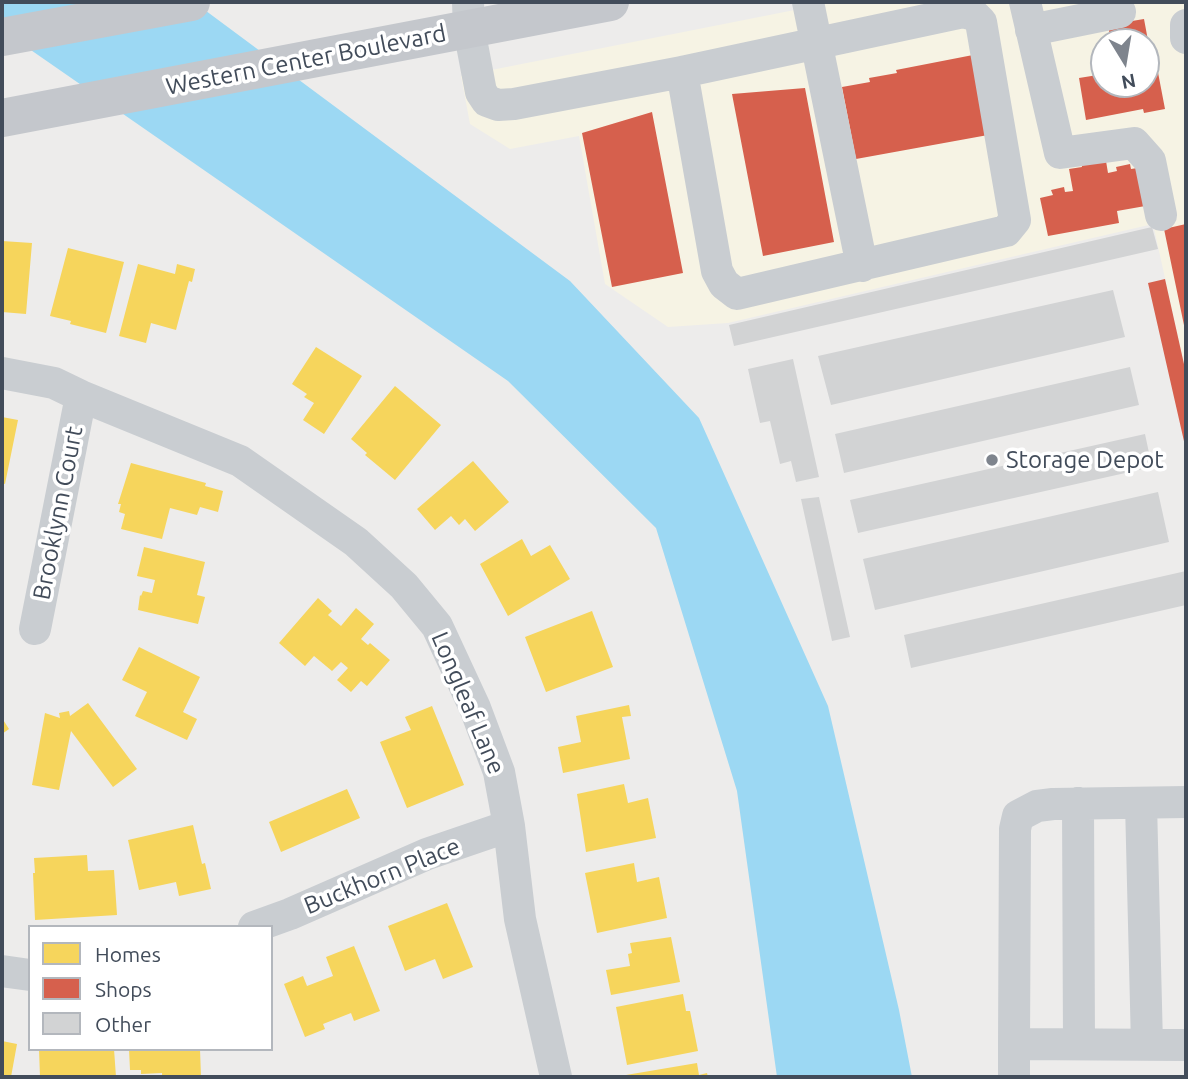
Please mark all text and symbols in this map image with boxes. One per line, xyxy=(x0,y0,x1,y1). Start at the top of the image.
street label: Western Center Boulevard xyxy=(163,19,449,101)
north arrow xyxy=(1090,28,1160,98)
text: N xyxy=(1120,69,1138,94)
street label: Brooklynn Court xyxy=(27,424,89,602)
place label: Storage Depot xyxy=(1006,446,1164,474)
marker: Storage Depot xyxy=(984,452,1000,468)
street label: Longleaf Lane xyxy=(425,628,511,778)
street label: Buckhorn Place xyxy=(300,832,464,920)
legend xyxy=(28,925,273,1051)
text: Homes xyxy=(95,942,161,966)
text: Shops xyxy=(95,977,152,1001)
text: Other xyxy=(95,1012,151,1036)

